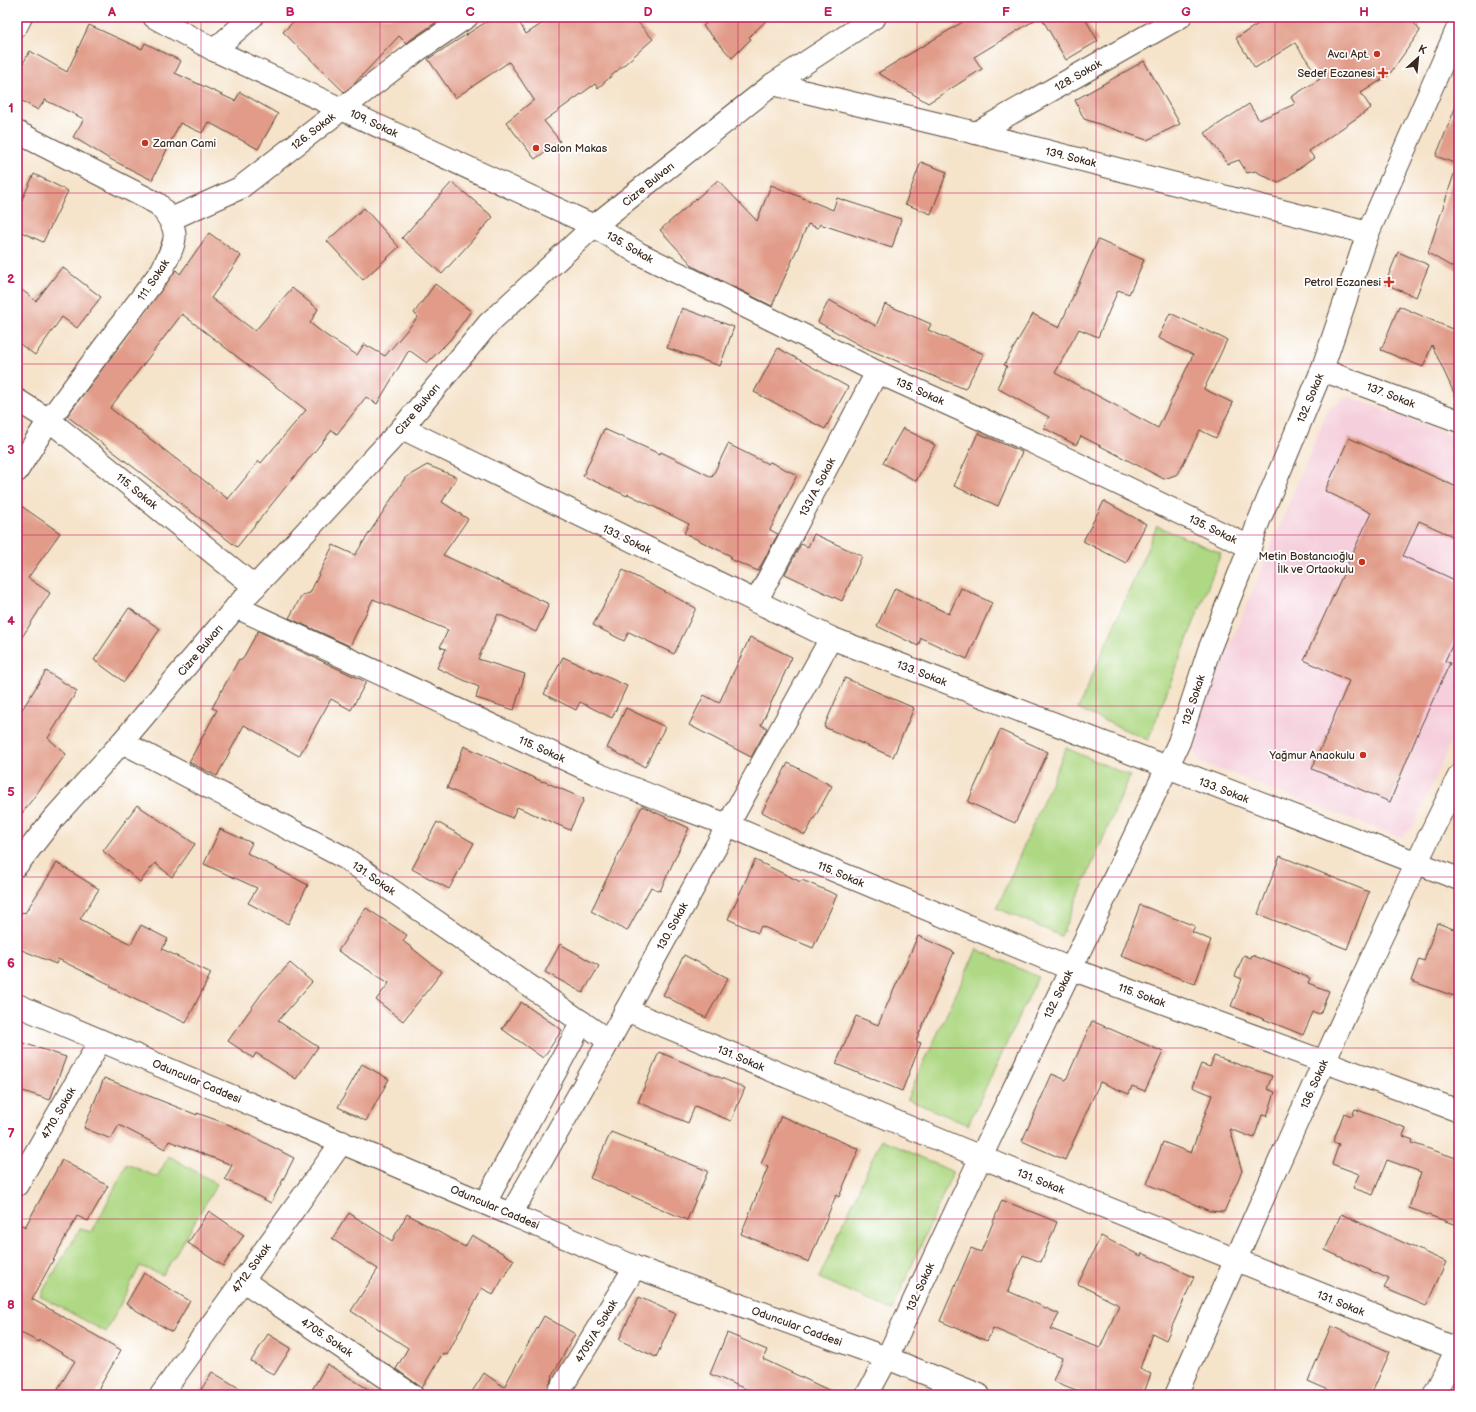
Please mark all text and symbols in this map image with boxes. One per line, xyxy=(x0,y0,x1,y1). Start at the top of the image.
text: A xyxy=(107,4,116,20)
text: B xyxy=(285,4,295,20)
text: C xyxy=(465,4,475,20)
text: D xyxy=(643,4,653,20)
text: E xyxy=(824,4,833,20)
text: F xyxy=(1002,4,1010,20)
text: G xyxy=(1181,4,1191,20)
text: H xyxy=(1359,4,1369,20)
north arrow xyxy=(1398,38,1438,78)
text: K xyxy=(1416,42,1429,57)
place label: Avcı Apt. xyxy=(1327,48,1369,61)
marker: Avcı Apt. xyxy=(1372,49,1382,59)
street label: 128. Sokak xyxy=(1053,57,1104,94)
place label: Sedef Eczanesi xyxy=(1297,67,1375,80)
marker: Sedef Eczanesi xyxy=(1378,68,1388,78)
text: 1 xyxy=(8,100,14,116)
street label: 109. Sokak xyxy=(348,107,401,141)
street label: 126. Sokak xyxy=(289,110,338,153)
place label: Zaman Cami xyxy=(152,137,216,150)
marker: Zaman Cami xyxy=(140,138,150,148)
place label: Salon Makas xyxy=(544,142,608,155)
marker: Salon Makas xyxy=(531,143,541,153)
street label: 139. Sokak xyxy=(1044,145,1098,170)
street label: Cizre Bulvarı xyxy=(620,160,677,209)
street label: 135. Sokak xyxy=(604,229,656,266)
street label: 111. Sokak xyxy=(135,256,172,304)
text: 2 xyxy=(7,271,15,287)
place label: Petrol Eczanesi xyxy=(1304,276,1381,289)
marker: Petrol Eczanesi xyxy=(1384,277,1394,287)
street label: 132. Sokak xyxy=(1294,371,1327,425)
street label: 135. Sokak xyxy=(893,375,947,408)
street label: 137. Sokak xyxy=(1365,380,1418,411)
street label: Cizre Bulvarı xyxy=(392,381,443,438)
text: 3 xyxy=(7,442,15,458)
street label: 133/A. Sokak xyxy=(797,455,839,519)
street label: 115. Sokak xyxy=(113,471,160,512)
street label: 135. Sokak xyxy=(1187,512,1240,547)
street label: 133. Sokak xyxy=(600,522,654,557)
place label: Metin Bostancıoğlu İlk ve Ortaokulu xyxy=(1259,550,1354,576)
marker: Metin Bostancıoğlu İlk ve Ortaokulu xyxy=(1357,557,1367,567)
text: 4 xyxy=(7,613,15,629)
street label: Cizre Bulvarı xyxy=(175,622,226,679)
street label: 133. Sokak xyxy=(895,658,949,689)
street label: 132. Sokak xyxy=(1179,673,1208,727)
street label: 115. Sokak xyxy=(517,733,568,766)
place label: Yağmur Anaokulu xyxy=(1268,749,1355,762)
marker: Yağmur Anaokulu xyxy=(1358,750,1368,760)
street label: 133. Sokak xyxy=(1197,775,1251,806)
text: 5 xyxy=(7,784,15,800)
street label: 131. Sokak xyxy=(350,859,398,898)
street label: 115. Sokak xyxy=(816,859,867,890)
street label: 130. Sokak xyxy=(654,900,691,952)
text: 6 xyxy=(7,955,15,971)
street label: 132. Sokak xyxy=(1041,967,1076,1021)
street label: 115. Sokak xyxy=(1116,981,1168,1010)
street label: 131. Sokak xyxy=(715,1043,767,1074)
street label: Oduncular Caddesi xyxy=(150,1057,243,1106)
street label: 136. Sokak xyxy=(1298,1057,1331,1111)
street label: 4710. Sokak xyxy=(38,1085,79,1141)
text: 7 xyxy=(7,1126,15,1142)
street label: 131. Sokak xyxy=(1015,1166,1067,1197)
street label: Oduncular Caddesi xyxy=(448,1183,541,1232)
street label: 4712. Sokak xyxy=(229,1241,274,1295)
street label: 132. Sokak xyxy=(904,1260,938,1314)
street label: 131. Sokak xyxy=(1315,1288,1367,1319)
text: 8 xyxy=(7,1297,15,1313)
street label: 4705/A. Sokak xyxy=(573,1297,621,1365)
street label: Oduncular Caddesi xyxy=(750,1304,844,1349)
street label: 4705. Sokak xyxy=(298,1315,356,1360)

